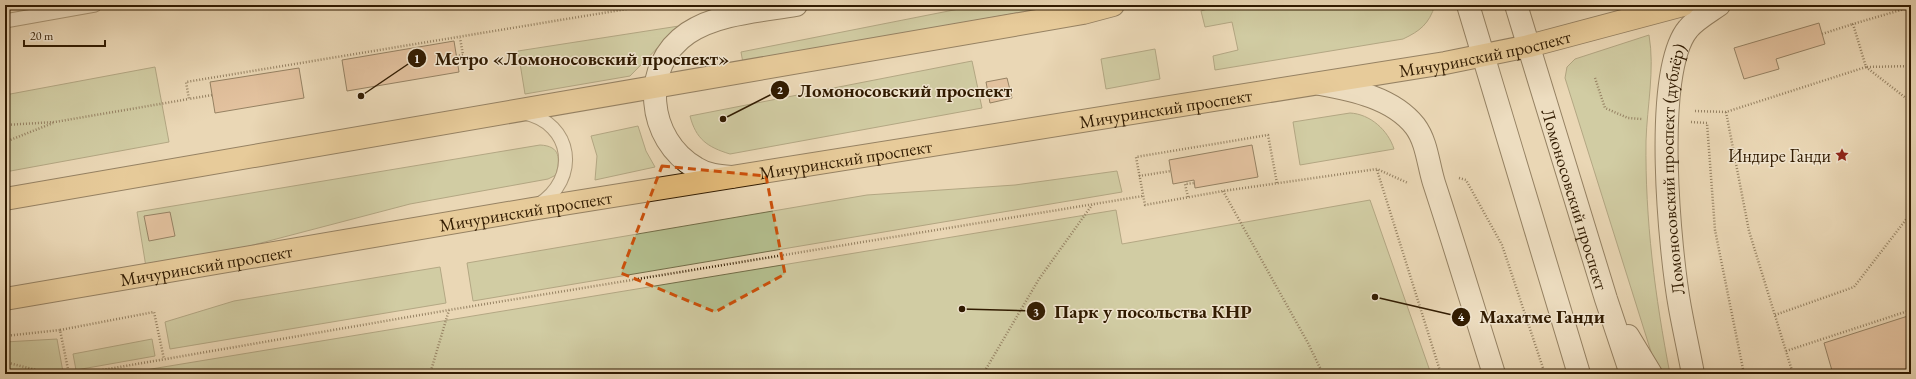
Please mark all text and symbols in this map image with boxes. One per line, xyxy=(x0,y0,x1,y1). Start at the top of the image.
scale bar xyxy=(24,22,105,48)
street label: Мичуринский проспект xyxy=(1397,24,1574,82)
text: 20 m xyxy=(30,28,54,44)
street label: Ломоносовский проспект (дублёр) xyxy=(1655,40,1690,297)
callout: Метро «Ломоносовский проспект» xyxy=(407,43,737,74)
text: Метро «Ломоносовский проспект» xyxy=(435,46,729,71)
text: 1 xyxy=(414,51,420,67)
callout: Ломоносовский проспект xyxy=(770,75,1020,106)
text: Ломоносовский проспект xyxy=(798,78,1013,103)
text: 2 xyxy=(777,82,784,98)
street label: Мичуринский проспект xyxy=(1077,82,1254,133)
street label: Ломоносовский проспект xyxy=(1537,106,1614,293)
street label: Мичуринский проспект xyxy=(757,134,934,184)
place label: Индире Ганди xyxy=(1728,144,1831,167)
place icon: Индире Ганди xyxy=(1834,147,1850,163)
street label: Мичуринский проспект xyxy=(437,185,614,236)
street label: Мичуринский проспект xyxy=(118,239,295,291)
callout: Парк у посольства КНР xyxy=(1026,296,1259,327)
text: Парк у посольства КНР xyxy=(1054,299,1252,324)
callout: Махатме Ганди xyxy=(1451,301,1612,332)
text: 3 xyxy=(1033,304,1039,320)
text: Махатме Ганди xyxy=(1479,304,1605,329)
text: 4 xyxy=(1458,309,1465,325)

